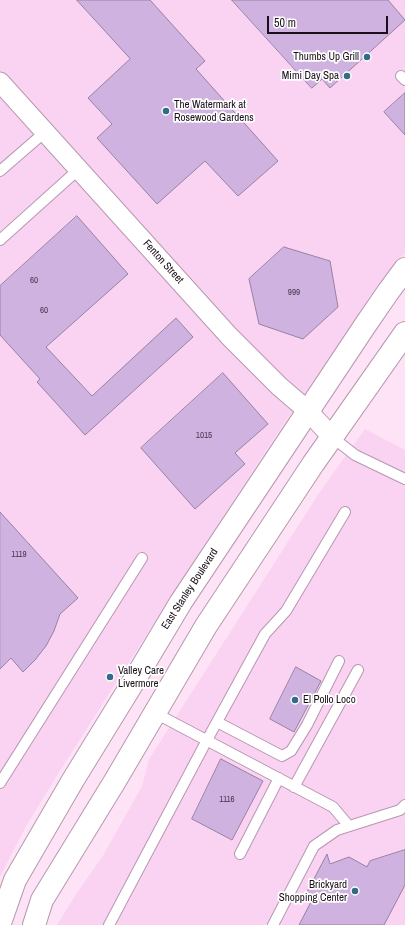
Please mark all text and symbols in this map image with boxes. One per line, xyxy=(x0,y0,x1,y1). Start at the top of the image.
scale bar xyxy=(269,8,390,34)
text: 50 m xyxy=(274,15,296,31)
place label: Thumbs Up Grill xyxy=(293,50,359,64)
marker: Thumbs Up Grill xyxy=(362,52,372,62)
place label: Mimi Day Spa xyxy=(282,69,339,83)
marker: Mimi Day Spa xyxy=(342,71,352,81)
place label: The Watermark at Rosewood Gardens xyxy=(174,98,254,124)
marker: The Watermark at Rosewood Gardens xyxy=(161,106,171,116)
street label: Fenton Street xyxy=(140,237,186,287)
house number: 60 xyxy=(30,276,38,286)
house number: 999 xyxy=(288,288,300,298)
house number: 60 xyxy=(40,306,48,316)
house number: 1015 xyxy=(196,431,212,441)
street label: East Stanley Boulevard xyxy=(159,546,221,632)
house number: 1119 xyxy=(11,550,27,560)
place label: Valley Care Livermore xyxy=(118,664,164,690)
marker: Valley Care Livermore xyxy=(105,672,115,682)
place label: El Pollo Loco xyxy=(303,693,356,707)
marker: El Pollo Loco xyxy=(290,695,300,705)
house number: 1116 xyxy=(219,795,235,805)
place label: Brickyard Shopping Center xyxy=(279,878,347,904)
marker: Brickyard Shopping Center xyxy=(350,886,360,896)

